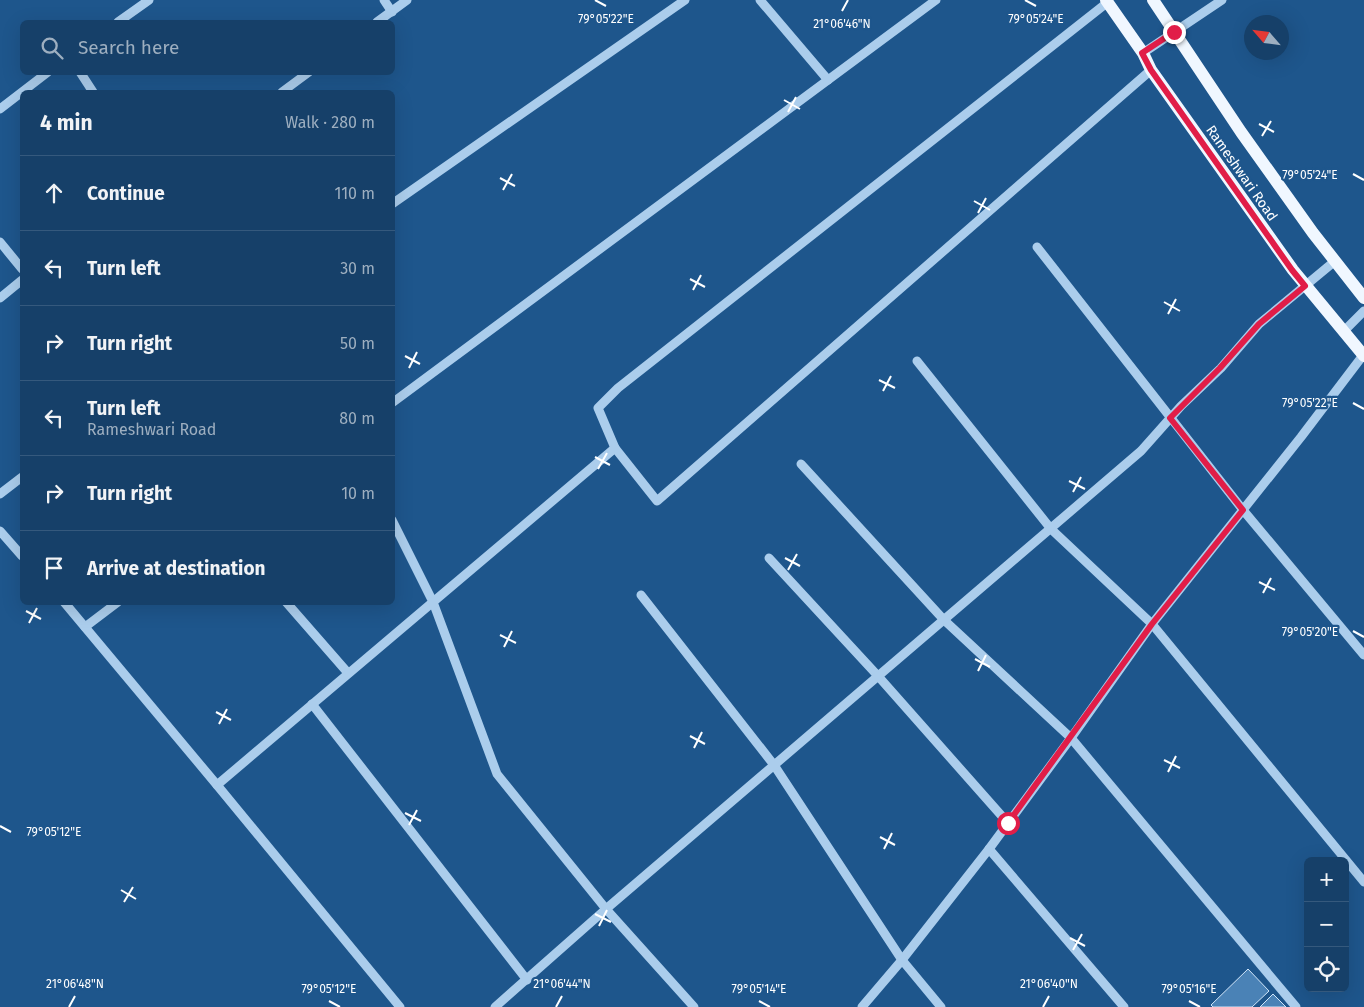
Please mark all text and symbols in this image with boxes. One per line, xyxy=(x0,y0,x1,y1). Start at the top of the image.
text: 79°05'22"E xyxy=(578,12,634,26)
text: 79°05'24"E xyxy=(1008,12,1064,26)
north arrow xyxy=(1244,15,1289,60)
text: 21°06'46"N xyxy=(813,17,871,31)
search box xyxy=(20,20,395,75)
route end xyxy=(1163,21,1186,44)
icon: search xyxy=(38,34,66,62)
text: Search here xyxy=(78,36,179,59)
text: 4 min xyxy=(40,110,93,136)
text: Walk · 280 m xyxy=(285,113,375,132)
street label: Rameshwari Road xyxy=(1202,122,1281,225)
text: 79°05'24"E xyxy=(1282,168,1338,182)
icon: ahead xyxy=(40,179,68,207)
text: Continue xyxy=(87,182,165,205)
text: 110 m xyxy=(334,184,375,203)
icon: left xyxy=(40,254,68,282)
text: Turn left xyxy=(87,257,161,280)
text: 30 m xyxy=(340,259,375,278)
icon: right xyxy=(40,329,68,357)
text: Turn right xyxy=(87,332,172,355)
text: 50 m xyxy=(340,334,375,353)
text: 79°05'22"E xyxy=(1282,396,1338,410)
text: Turn left xyxy=(87,397,161,420)
icon: left xyxy=(40,404,68,432)
text: 80 m xyxy=(339,409,375,428)
text: Rameshwari Road xyxy=(87,420,216,439)
icon: right xyxy=(40,479,68,507)
text: Turn right xyxy=(87,482,172,505)
text: 10 m xyxy=(341,484,375,503)
icon: arrive xyxy=(40,554,68,582)
text: Arrive at destination xyxy=(87,557,266,580)
text: 79°05'20"E xyxy=(1282,625,1338,639)
route start xyxy=(997,812,1020,835)
text: 79°05'12"E xyxy=(26,825,82,839)
map controls xyxy=(1304,857,1349,992)
button: + xyxy=(1304,857,1349,902)
button: − xyxy=(1304,902,1349,947)
button: locate xyxy=(1304,947,1349,992)
text: 21°06'48"N xyxy=(46,977,104,991)
text: 21°06'44"N xyxy=(533,977,591,991)
text: 21°06'40"N xyxy=(1020,977,1078,991)
text: 79°05'12"E xyxy=(301,982,357,996)
text: 79°05'14"E xyxy=(732,982,786,996)
text: 79°05'16"E xyxy=(1161,982,1217,996)

